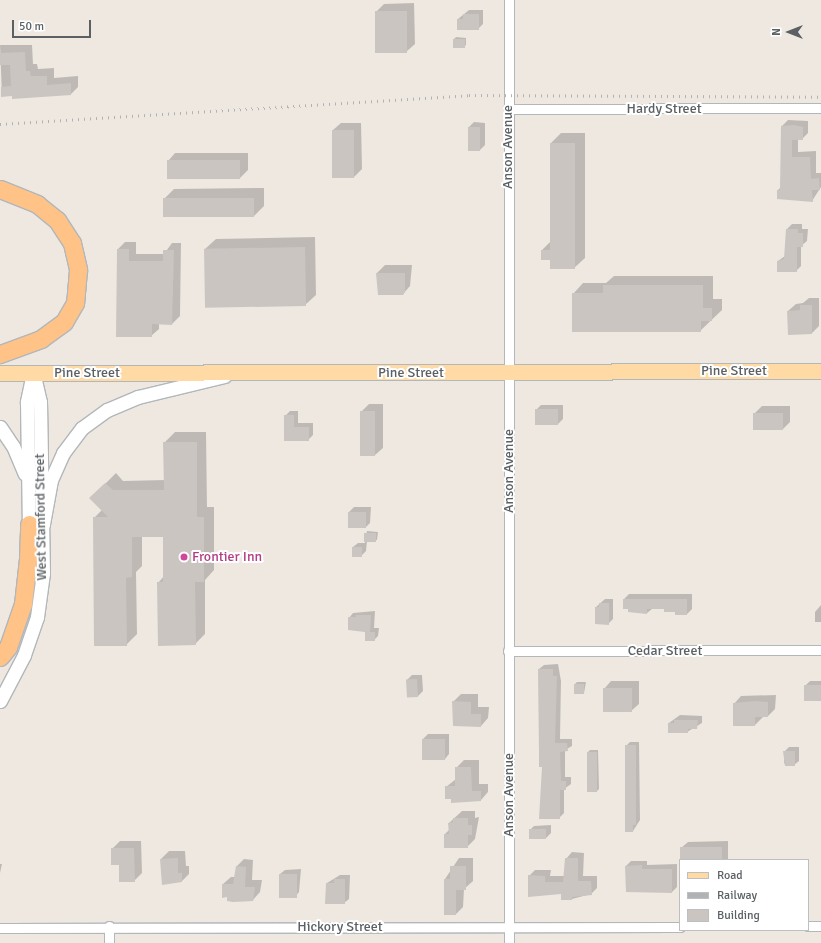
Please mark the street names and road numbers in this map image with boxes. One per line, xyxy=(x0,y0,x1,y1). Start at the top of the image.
street label: Hardy Street xyxy=(626,101,702,117)
street label: Anson Avenue xyxy=(500,105,516,189)
street label: Pine Street xyxy=(701,363,767,379)
street label: Pine Street xyxy=(54,365,120,381)
street label: Pine Street xyxy=(378,365,444,381)
street label: Anson Avenue xyxy=(501,429,517,513)
street label: West Stamford Street xyxy=(31,453,51,581)
street label: Cedar Street xyxy=(628,643,702,659)
street label: Anson Avenue xyxy=(501,753,517,837)
street label: Hickory Street xyxy=(297,919,383,935)

